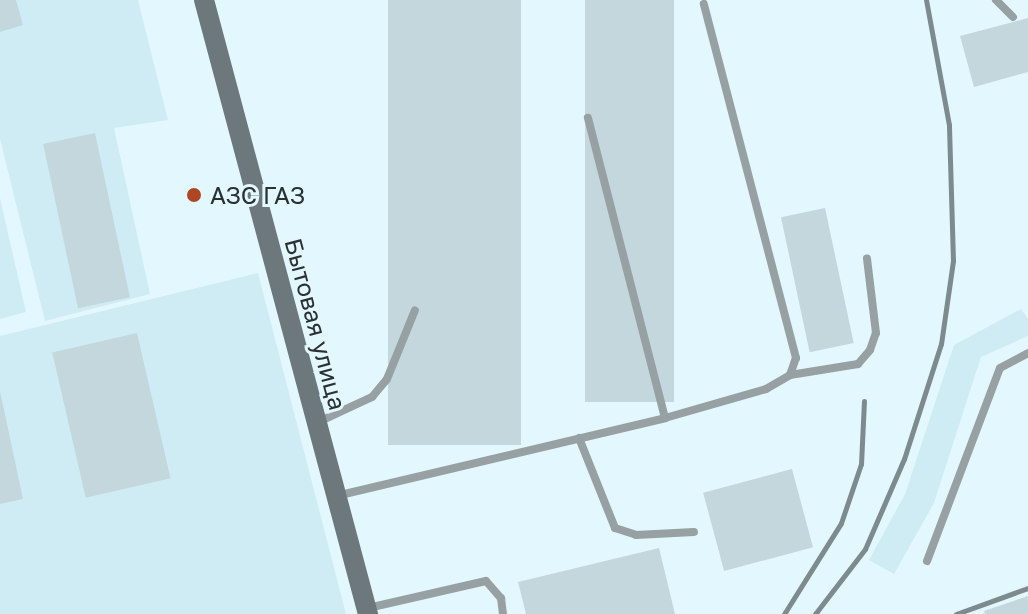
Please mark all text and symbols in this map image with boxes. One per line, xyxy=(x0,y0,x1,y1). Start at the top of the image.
place label: АЗС ГАЗ xyxy=(210,181,305,209)
marker: АЗС ГАЗ xyxy=(185,186,203,204)
street label: Бытовая улица xyxy=(279,235,353,413)

